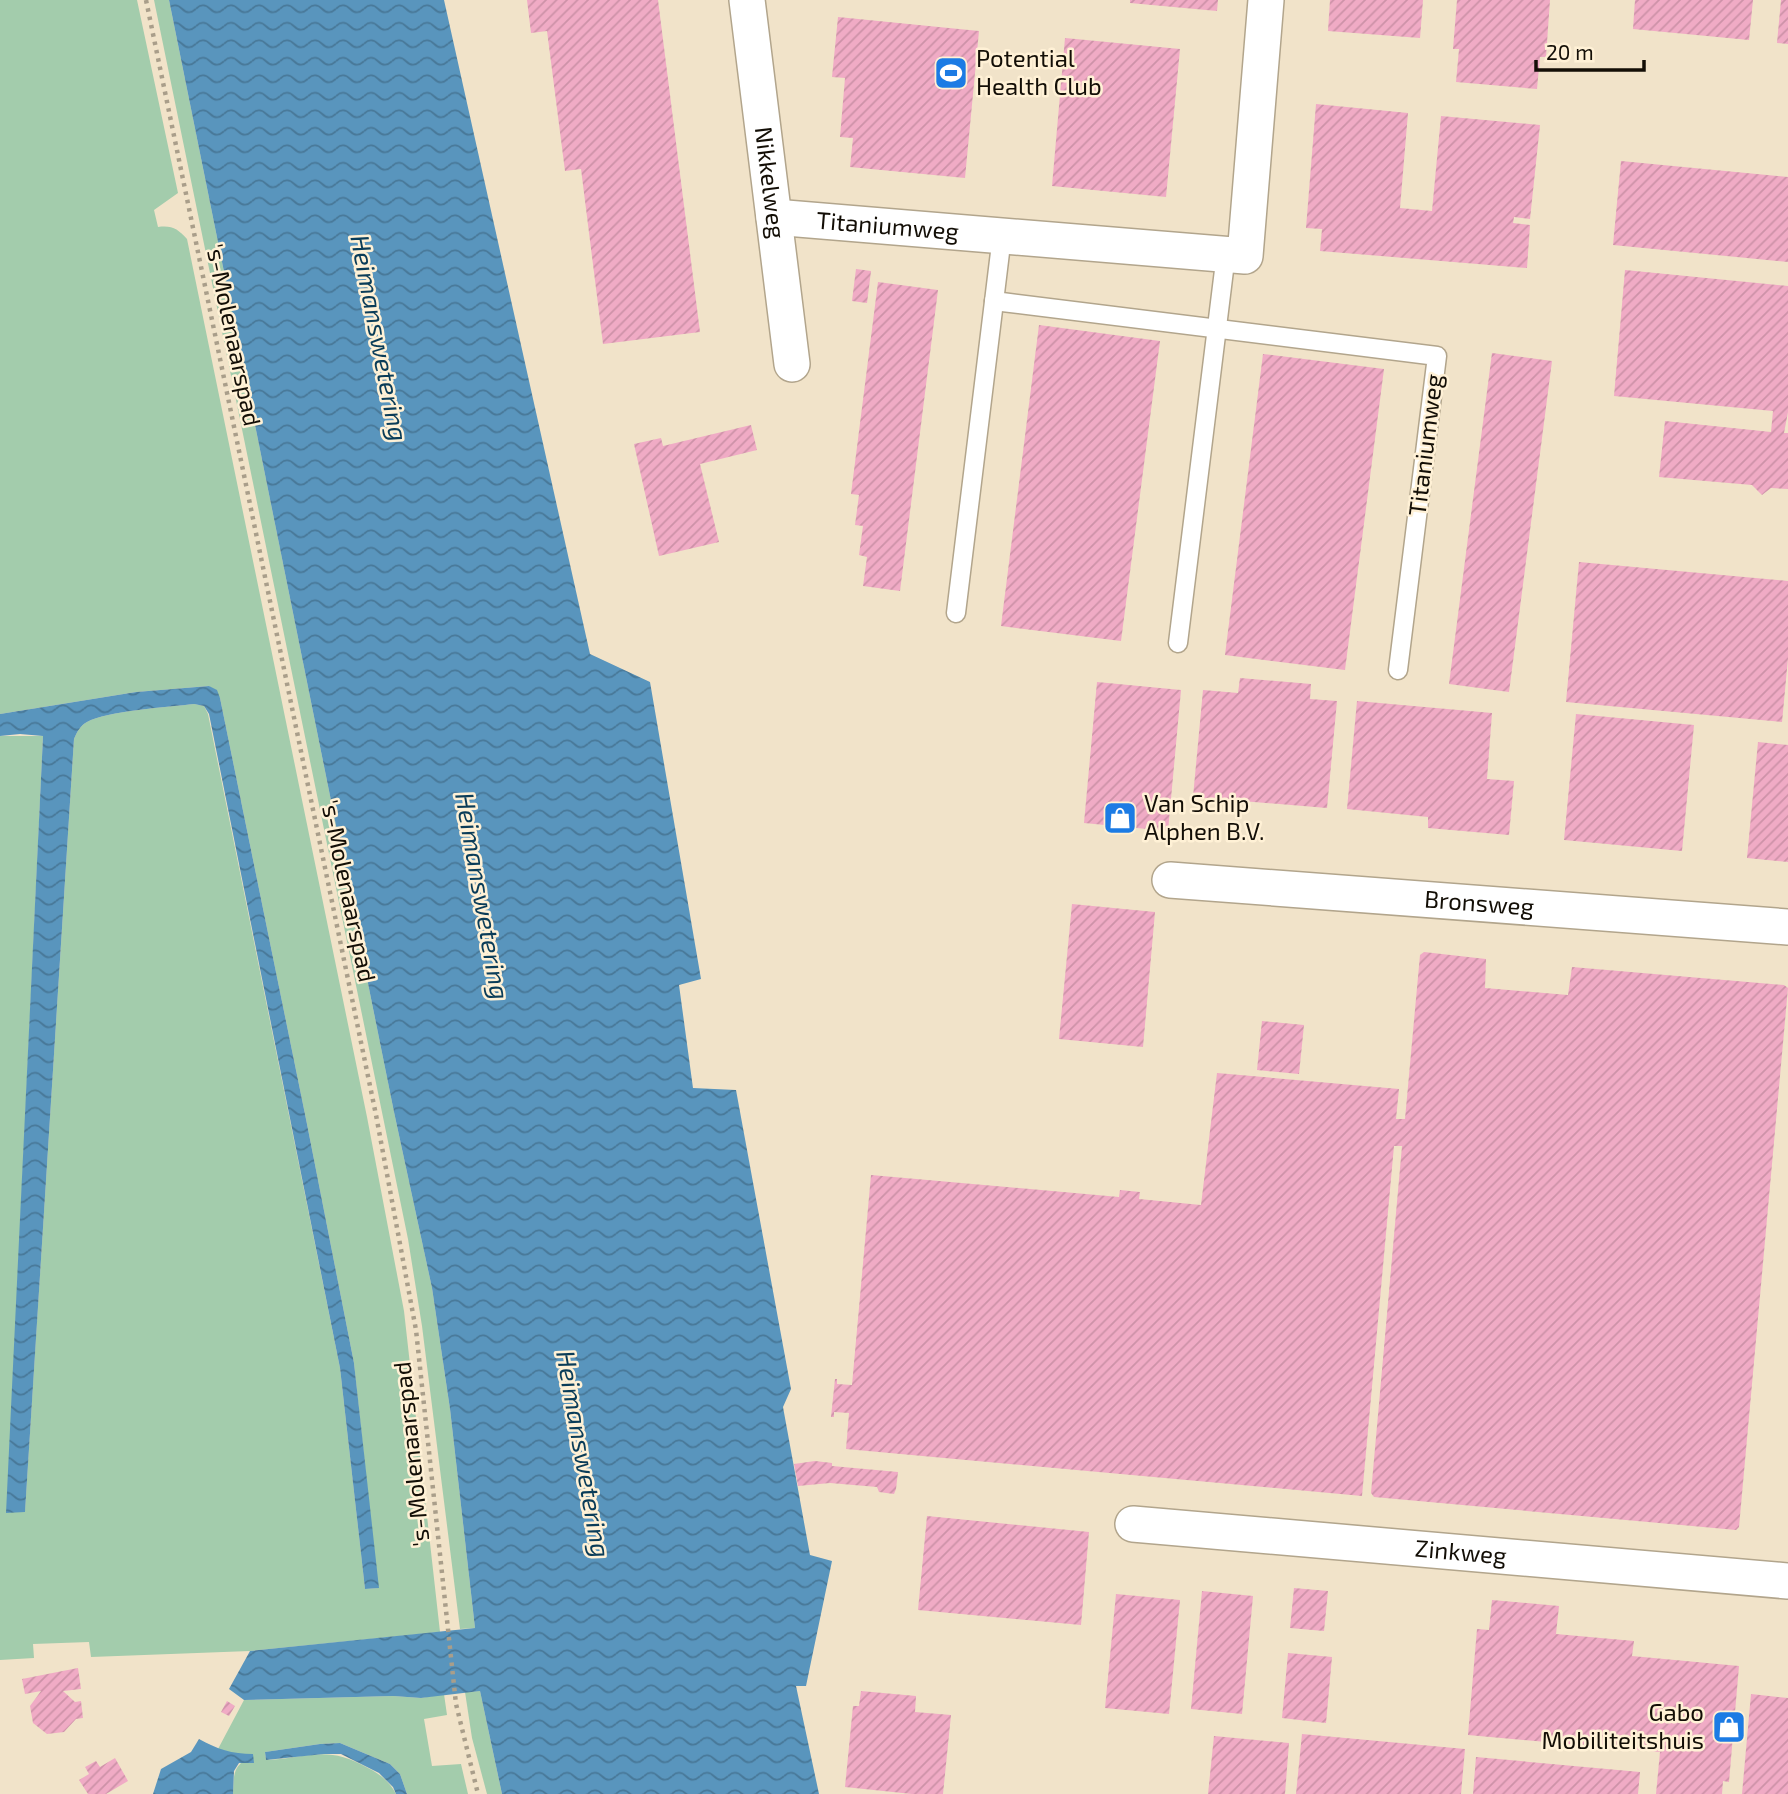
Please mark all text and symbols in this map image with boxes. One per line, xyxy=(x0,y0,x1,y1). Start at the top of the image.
scale bar xyxy=(1536,28,1644,72)
text: 20 m xyxy=(1546,39,1594,64)
place label: Potential Health Club xyxy=(976,43,1102,100)
sports icon: Potential Health Club xyxy=(932,54,970,92)
street label: Nikkelweg xyxy=(750,125,792,240)
street label: Titaniumweg xyxy=(815,205,960,245)
water label: Heimanswetering xyxy=(345,232,416,444)
street label: 's-Molenaarspad xyxy=(201,241,268,428)
street label: Titaniumweg xyxy=(1401,372,1448,517)
place label: Van Schip Alphen B.V. xyxy=(1144,788,1264,845)
water label: Heimanswetering xyxy=(450,790,517,1002)
street label: 's-Molenaarspad xyxy=(316,797,383,984)
shop icon: Van Schip Alphen B.V. xyxy=(1101,799,1139,837)
street label: Bronsweg xyxy=(1423,883,1535,921)
water label: Heimanswetering xyxy=(551,1348,618,1560)
street label: 's-Molenaarspad xyxy=(386,1360,435,1548)
street label: Zinkweg xyxy=(1414,1533,1508,1569)
place label: Gabo Mobiliteitshuis xyxy=(1542,1697,1704,1754)
shop icon: Gabo Mobiliteitshuis xyxy=(1710,1708,1748,1746)

